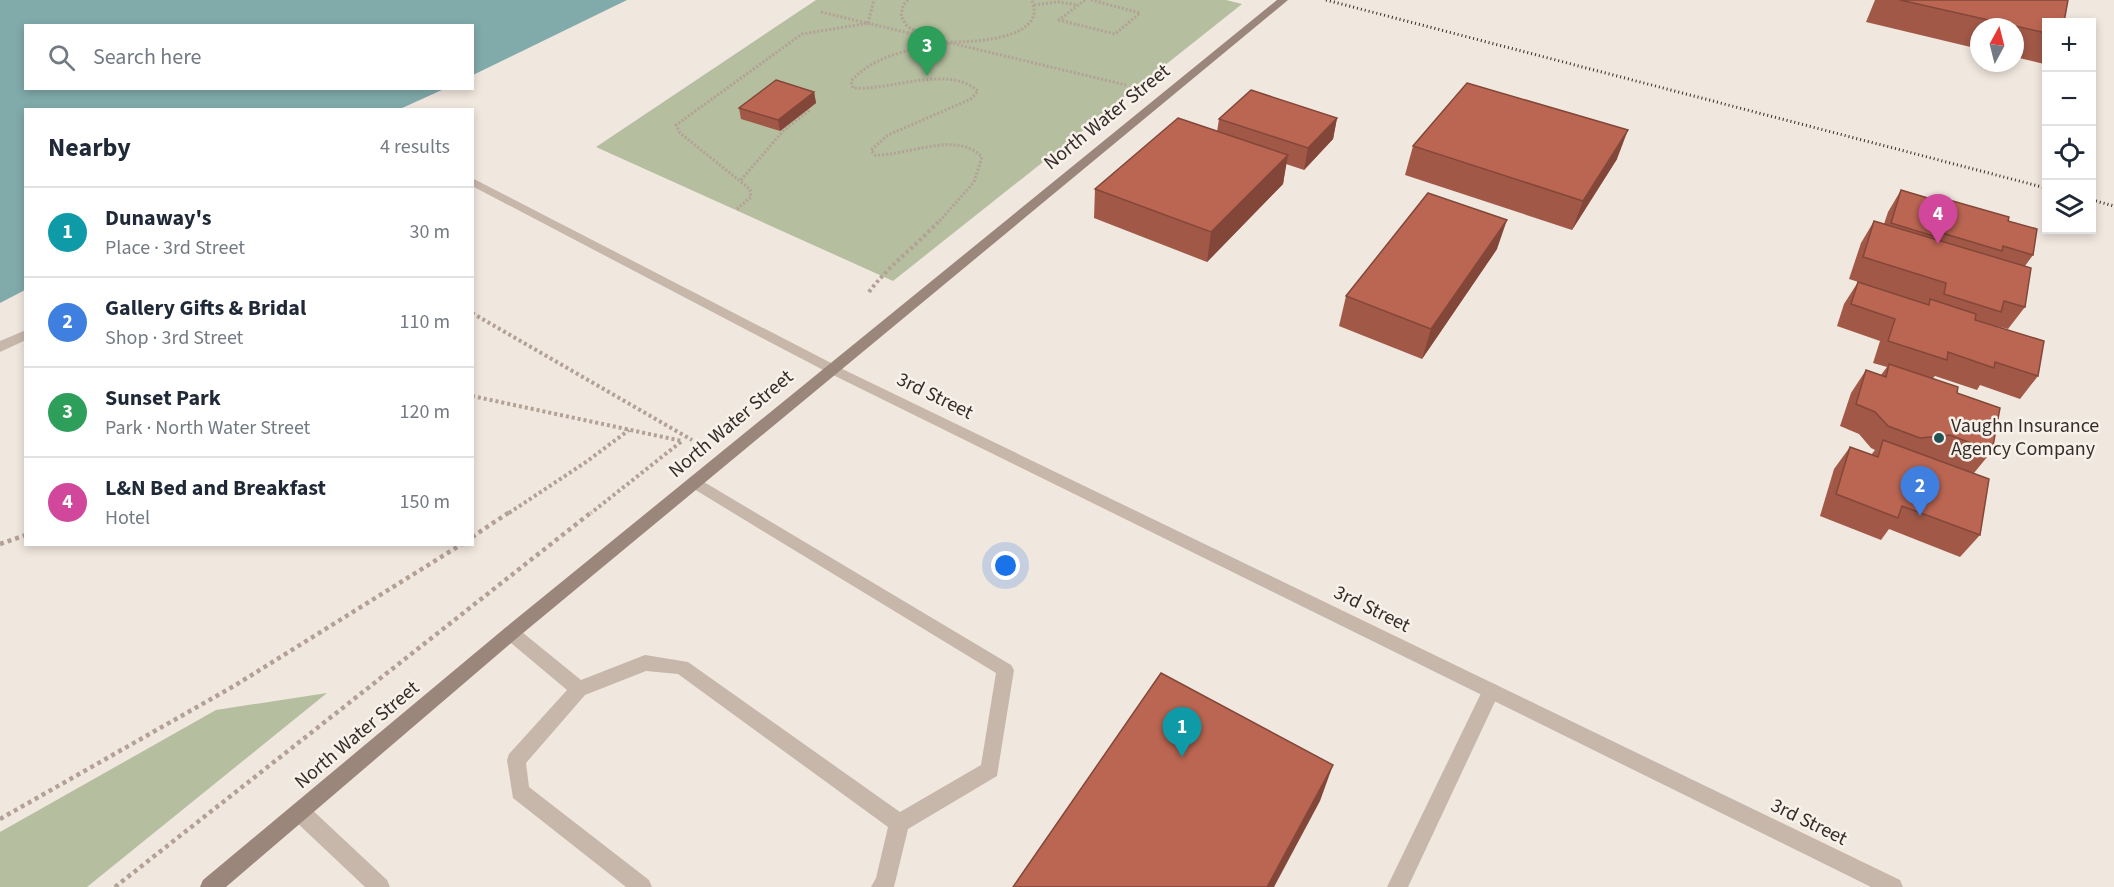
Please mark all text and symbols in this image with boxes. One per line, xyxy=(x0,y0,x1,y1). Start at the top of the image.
north arrow xyxy=(1970,18,2024,72)
map controls xyxy=(2042,18,2096,234)
button: + xyxy=(2042,18,2096,72)
search box xyxy=(24,24,474,90)
pin: 3 xyxy=(908,26,946,76)
icon: search xyxy=(45,41,78,74)
text: Search here xyxy=(93,41,201,73)
street label: North Water Street xyxy=(1038,57,1176,177)
button: − xyxy=(2042,72,2096,126)
button: locate xyxy=(2042,126,2096,180)
text: Nearby xyxy=(48,129,131,166)
text: 4 results xyxy=(380,133,450,161)
button: layers xyxy=(2042,180,2096,234)
pin: 4 xyxy=(1918,194,1958,244)
text: Dunaway's xyxy=(105,202,211,234)
text: 1 xyxy=(62,218,73,246)
text: 30 m xyxy=(410,218,450,246)
text: Place · 3rd Street xyxy=(105,234,245,262)
text: Gallery Gifts & Bridal xyxy=(105,292,306,324)
text: 2 xyxy=(62,308,73,336)
text: 110 m xyxy=(400,308,450,336)
text: Shop · 3rd Street xyxy=(105,324,243,352)
street label: North Water Street xyxy=(663,363,800,485)
street label: 3rd Street xyxy=(892,365,978,427)
text: Sunset Park xyxy=(105,382,221,414)
text: 3 xyxy=(62,398,73,426)
text: 120 m xyxy=(400,398,450,426)
place label: Vaughn Insurance Agency Company xyxy=(1951,412,2099,463)
text: Park · North Water Street xyxy=(105,414,310,442)
marker: Vaughn Insurance Agency Company xyxy=(1932,431,1946,445)
pin: 2 xyxy=(1900,466,1940,516)
text: L&N Bed and Breakfast xyxy=(105,472,326,504)
text: 4 xyxy=(62,488,73,516)
text: 150 m xyxy=(400,488,450,516)
text: Hotel xyxy=(105,504,150,532)
your location xyxy=(991,551,1020,580)
street label: 3rd Street xyxy=(1329,578,1415,640)
street label: North Water Street xyxy=(289,674,426,796)
pin: 1 xyxy=(1162,708,1202,757)
street label: 3rd Street xyxy=(1766,791,1852,853)

